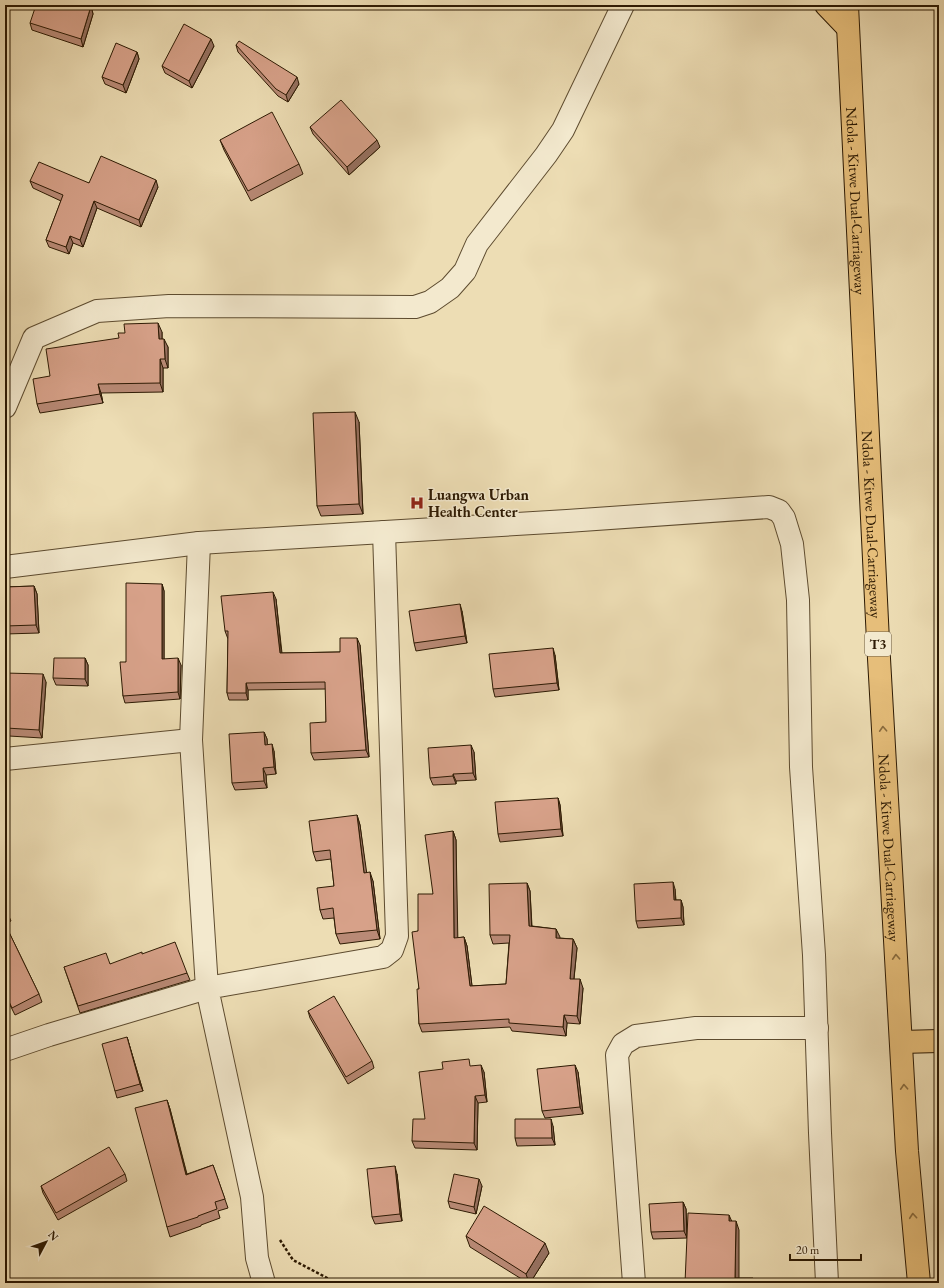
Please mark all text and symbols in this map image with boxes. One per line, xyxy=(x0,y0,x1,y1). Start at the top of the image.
street label: Ndola - Kitwe Dual-Carriageway xyxy=(842,106,871,296)
street label: Ndola - Kitwe Dual-Carriageway xyxy=(858,430,886,619)
place label: Luangwa Urban Health Center xyxy=(428,485,530,521)
hospital icon: Luangwa Urban Health Center xyxy=(409,495,425,511)
road number: T3 xyxy=(865,632,891,656)
one-way arrow xyxy=(879,726,888,732)
street label: Ndola - Kitwe Dual-Carriageway xyxy=(875,753,905,943)
one-way arrow xyxy=(892,954,901,960)
one-way arrow xyxy=(899,1084,908,1090)
one-way arrow xyxy=(909,1213,918,1219)
north arrow xyxy=(26,1222,66,1262)
text: N xyxy=(45,1227,62,1243)
scale bar xyxy=(790,1236,861,1262)
text: 20 m xyxy=(796,1242,820,1258)

